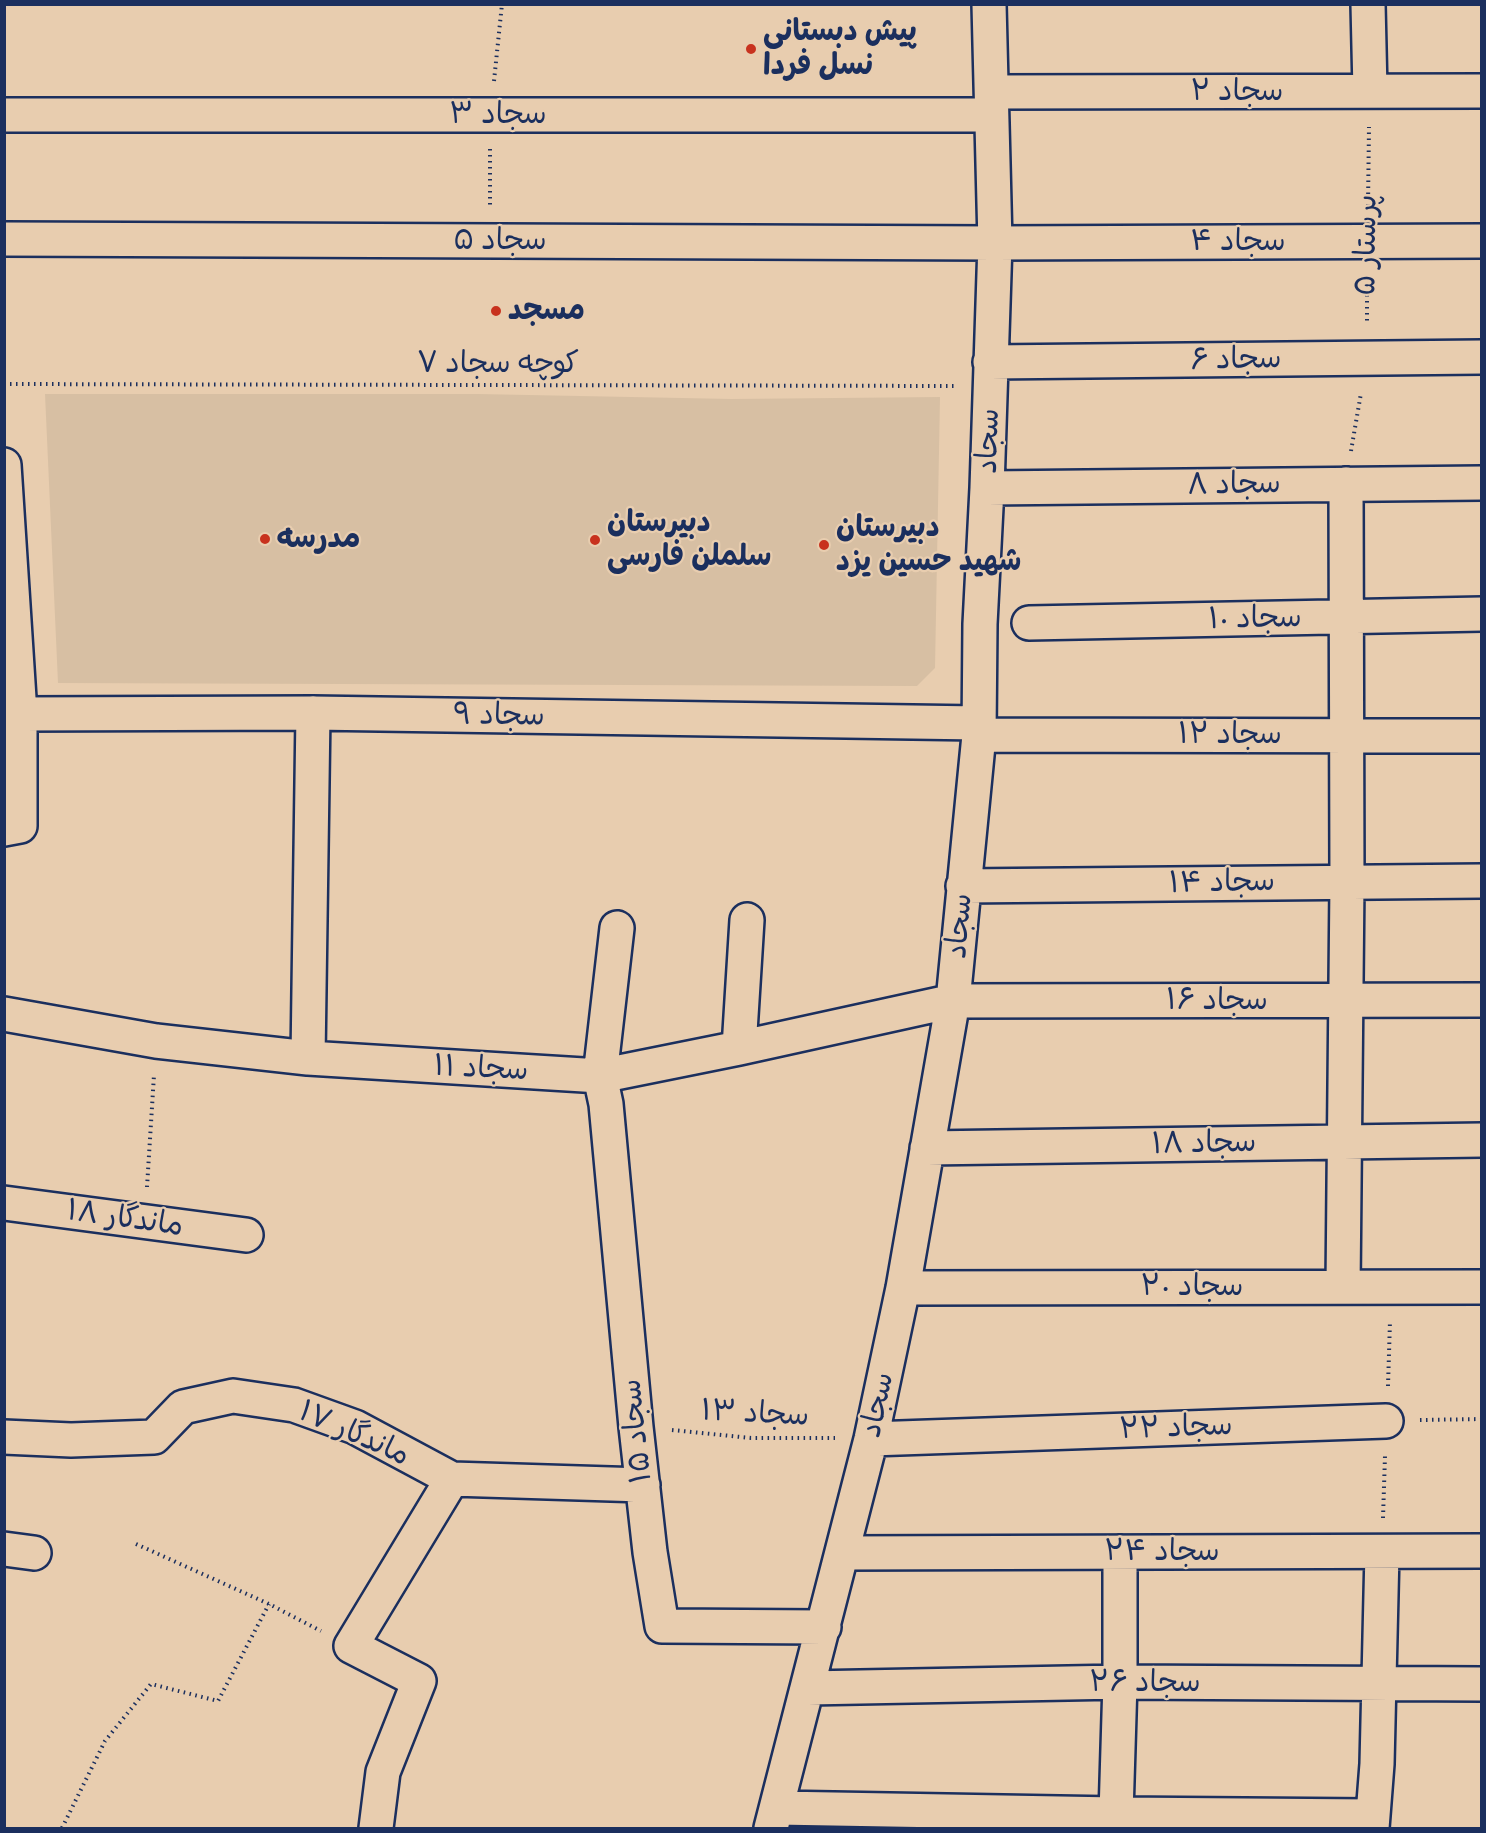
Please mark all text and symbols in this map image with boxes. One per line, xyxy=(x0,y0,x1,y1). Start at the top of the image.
place label: پیش دبستانی نسل فردا xyxy=(763,14,917,84)
marker: پیش دبستانی نسل فردا xyxy=(744,42,758,56)
street label: سجاد ۲ xyxy=(1190,74,1284,110)
street label: سجاد ۳ xyxy=(449,97,547,133)
street label: پرستار ۵ xyxy=(1348,194,1386,296)
street label: سجاد ۵ xyxy=(453,223,547,259)
street label: سجاد ۴ xyxy=(1190,224,1286,260)
place label: مسجد xyxy=(508,293,585,329)
marker: مسجد xyxy=(489,304,503,318)
street label: سجاد ۶ xyxy=(1190,341,1282,379)
street label: کوچه سجاد ۷ xyxy=(417,346,579,382)
street label: سجاد xyxy=(970,408,1008,474)
street label: سجاد ۸ xyxy=(1187,466,1281,504)
place label: دبیرستان سلملن فارسی xyxy=(607,505,772,576)
place label: دبیرستان شهید حسین یزد xyxy=(836,510,1022,580)
place label: مدرسه xyxy=(277,521,360,557)
marker: مدرسه xyxy=(258,532,272,546)
marker: دبیرستان سلملن فارسی xyxy=(588,533,602,547)
marker: دبیرستان شهید حسین یزد xyxy=(817,538,831,552)
street label: سجاد ۱۰ xyxy=(1208,600,1302,638)
street label: سجاد ۹ xyxy=(453,697,545,735)
street label: سجاد ۱۲ xyxy=(1178,717,1282,753)
street label: سجاد ۱۴ xyxy=(1169,864,1275,902)
street label: سجاد xyxy=(939,892,981,960)
street label: سجاد ۱۶ xyxy=(1166,983,1268,1019)
street label: سجاد ۱۱ xyxy=(433,1049,529,1089)
street label: سجاد ۱۸ xyxy=(1151,1125,1257,1163)
street label: ماندگار ۱۸ xyxy=(64,1193,186,1245)
street label: سجاد ۲۰ xyxy=(1141,1269,1243,1305)
street label: سجاد xyxy=(854,1369,902,1441)
street label: سجاد ۱۵ xyxy=(614,1377,660,1485)
street label: سجاد ۱۳ xyxy=(700,1393,810,1435)
street label: ماندگار ۱۷ xyxy=(293,1394,415,1474)
street label: سجاد ۲۲ xyxy=(1119,1408,1233,1448)
street label: سجاد ۲۴ xyxy=(1104,1534,1220,1570)
street label: سجاد ۲۶ xyxy=(1089,1665,1201,1701)

